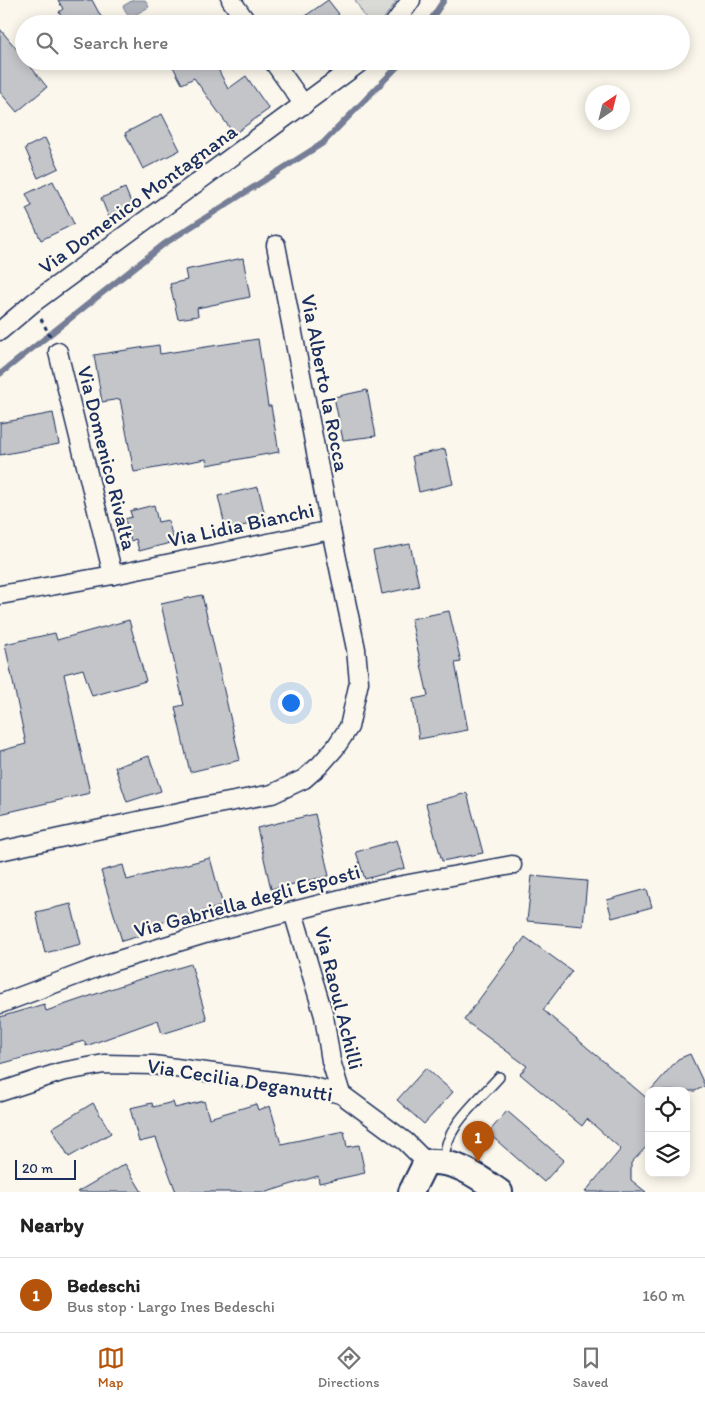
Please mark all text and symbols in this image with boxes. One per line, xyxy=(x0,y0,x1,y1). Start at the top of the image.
search box xyxy=(15,15,690,70)
icon: search xyxy=(33,29,61,57)
text: Search here xyxy=(73,31,168,54)
north arrow xyxy=(585,85,630,130)
street label: Via Domenico Montagnana xyxy=(34,118,242,279)
street label: Via Alberto la Rocca xyxy=(296,292,355,474)
street label: Via Domenico Rivalta xyxy=(72,363,143,553)
street label: Via Lidia Bianchi xyxy=(166,497,316,552)
your location xyxy=(278,690,304,716)
street label: Via Gabriella degli Esposti xyxy=(131,858,363,943)
street label: Via Raoul Achilli xyxy=(310,924,369,1072)
street label: Via Cecilia Deganutti xyxy=(146,1052,335,1107)
map controls xyxy=(645,1087,690,1177)
button: locate xyxy=(645,1087,690,1132)
pin: 1 xyxy=(462,1121,494,1162)
button: layers xyxy=(645,1132,690,1177)
scale bar xyxy=(15,1157,76,1180)
text: 20 m xyxy=(22,1160,53,1177)
text: Nearby xyxy=(20,1212,84,1237)
text: Bedeschi xyxy=(67,1274,140,1297)
text: 1 xyxy=(32,1286,40,1305)
text: 160 m xyxy=(642,1286,685,1305)
text: Bus stop · Largo Ines Bedeschi xyxy=(67,1297,275,1316)
tab: Map xyxy=(97,1344,125,1391)
tab: Directions xyxy=(318,1344,379,1391)
tab: Saved xyxy=(573,1344,608,1391)

